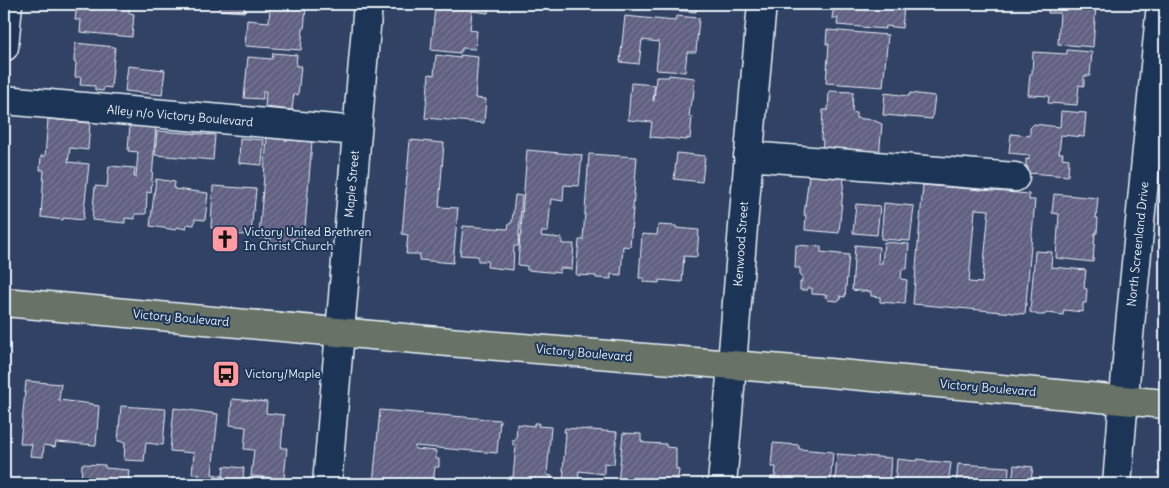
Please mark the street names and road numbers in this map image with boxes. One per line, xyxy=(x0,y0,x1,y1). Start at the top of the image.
street label: Alley n/o Victory Boulevard xyxy=(106,102,254,129)
street label: Maple Street xyxy=(341,150,362,218)
street label: North Screenland Drive xyxy=(1123,181,1152,307)
street label: Kenwood Street xyxy=(730,201,751,287)
street label: Victory Boulevard xyxy=(132,306,230,329)
street label: Victory Boulevard xyxy=(535,341,633,364)
street label: Victory Boulevard xyxy=(939,376,1037,399)

